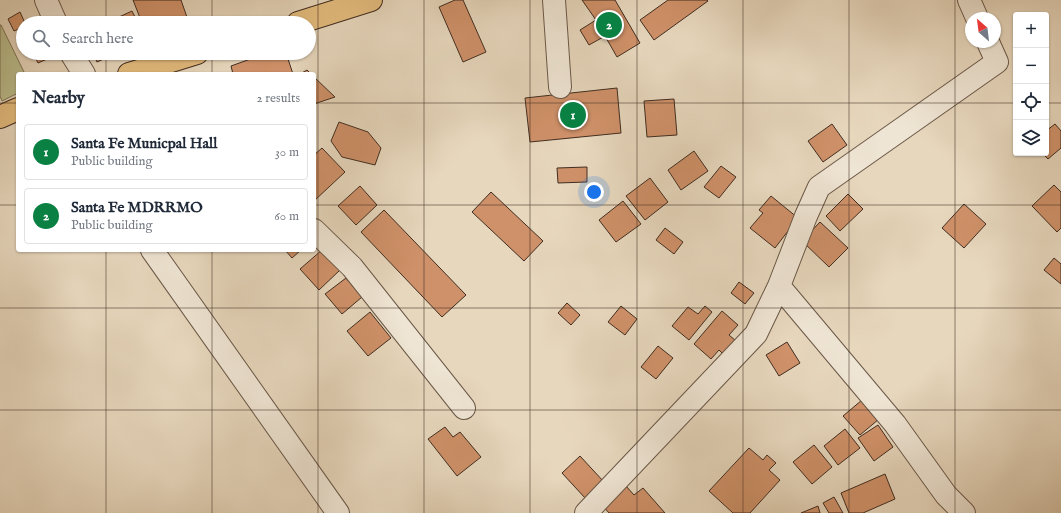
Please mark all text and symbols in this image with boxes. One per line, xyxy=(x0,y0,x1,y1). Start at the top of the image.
pin: 2 xyxy=(596,10,622,40)
north arrow xyxy=(965,12,1001,48)
map controls xyxy=(1013,12,1049,156)
button: + xyxy=(1013,12,1049,48)
search box xyxy=(16,16,316,60)
icon: search xyxy=(30,27,52,49)
text: Search here xyxy=(62,29,133,48)
button: − xyxy=(1013,48,1049,84)
button: locate xyxy=(1013,84,1049,120)
text: Nearby xyxy=(32,88,85,109)
text: 2 results xyxy=(256,90,300,107)
pin: 1 xyxy=(560,100,586,130)
button: layers xyxy=(1013,120,1049,156)
text: Santa Fe Municpal Hall xyxy=(71,134,217,153)
text: 1 xyxy=(44,144,48,161)
text: 30 m xyxy=(275,144,299,161)
text: Public building xyxy=(71,153,153,170)
your location xyxy=(584,182,604,202)
text: Santa Fe MDRRMO xyxy=(71,198,203,217)
text: 2 xyxy=(43,208,49,225)
text: 60 m xyxy=(274,208,299,225)
text: Public building xyxy=(71,217,153,234)

